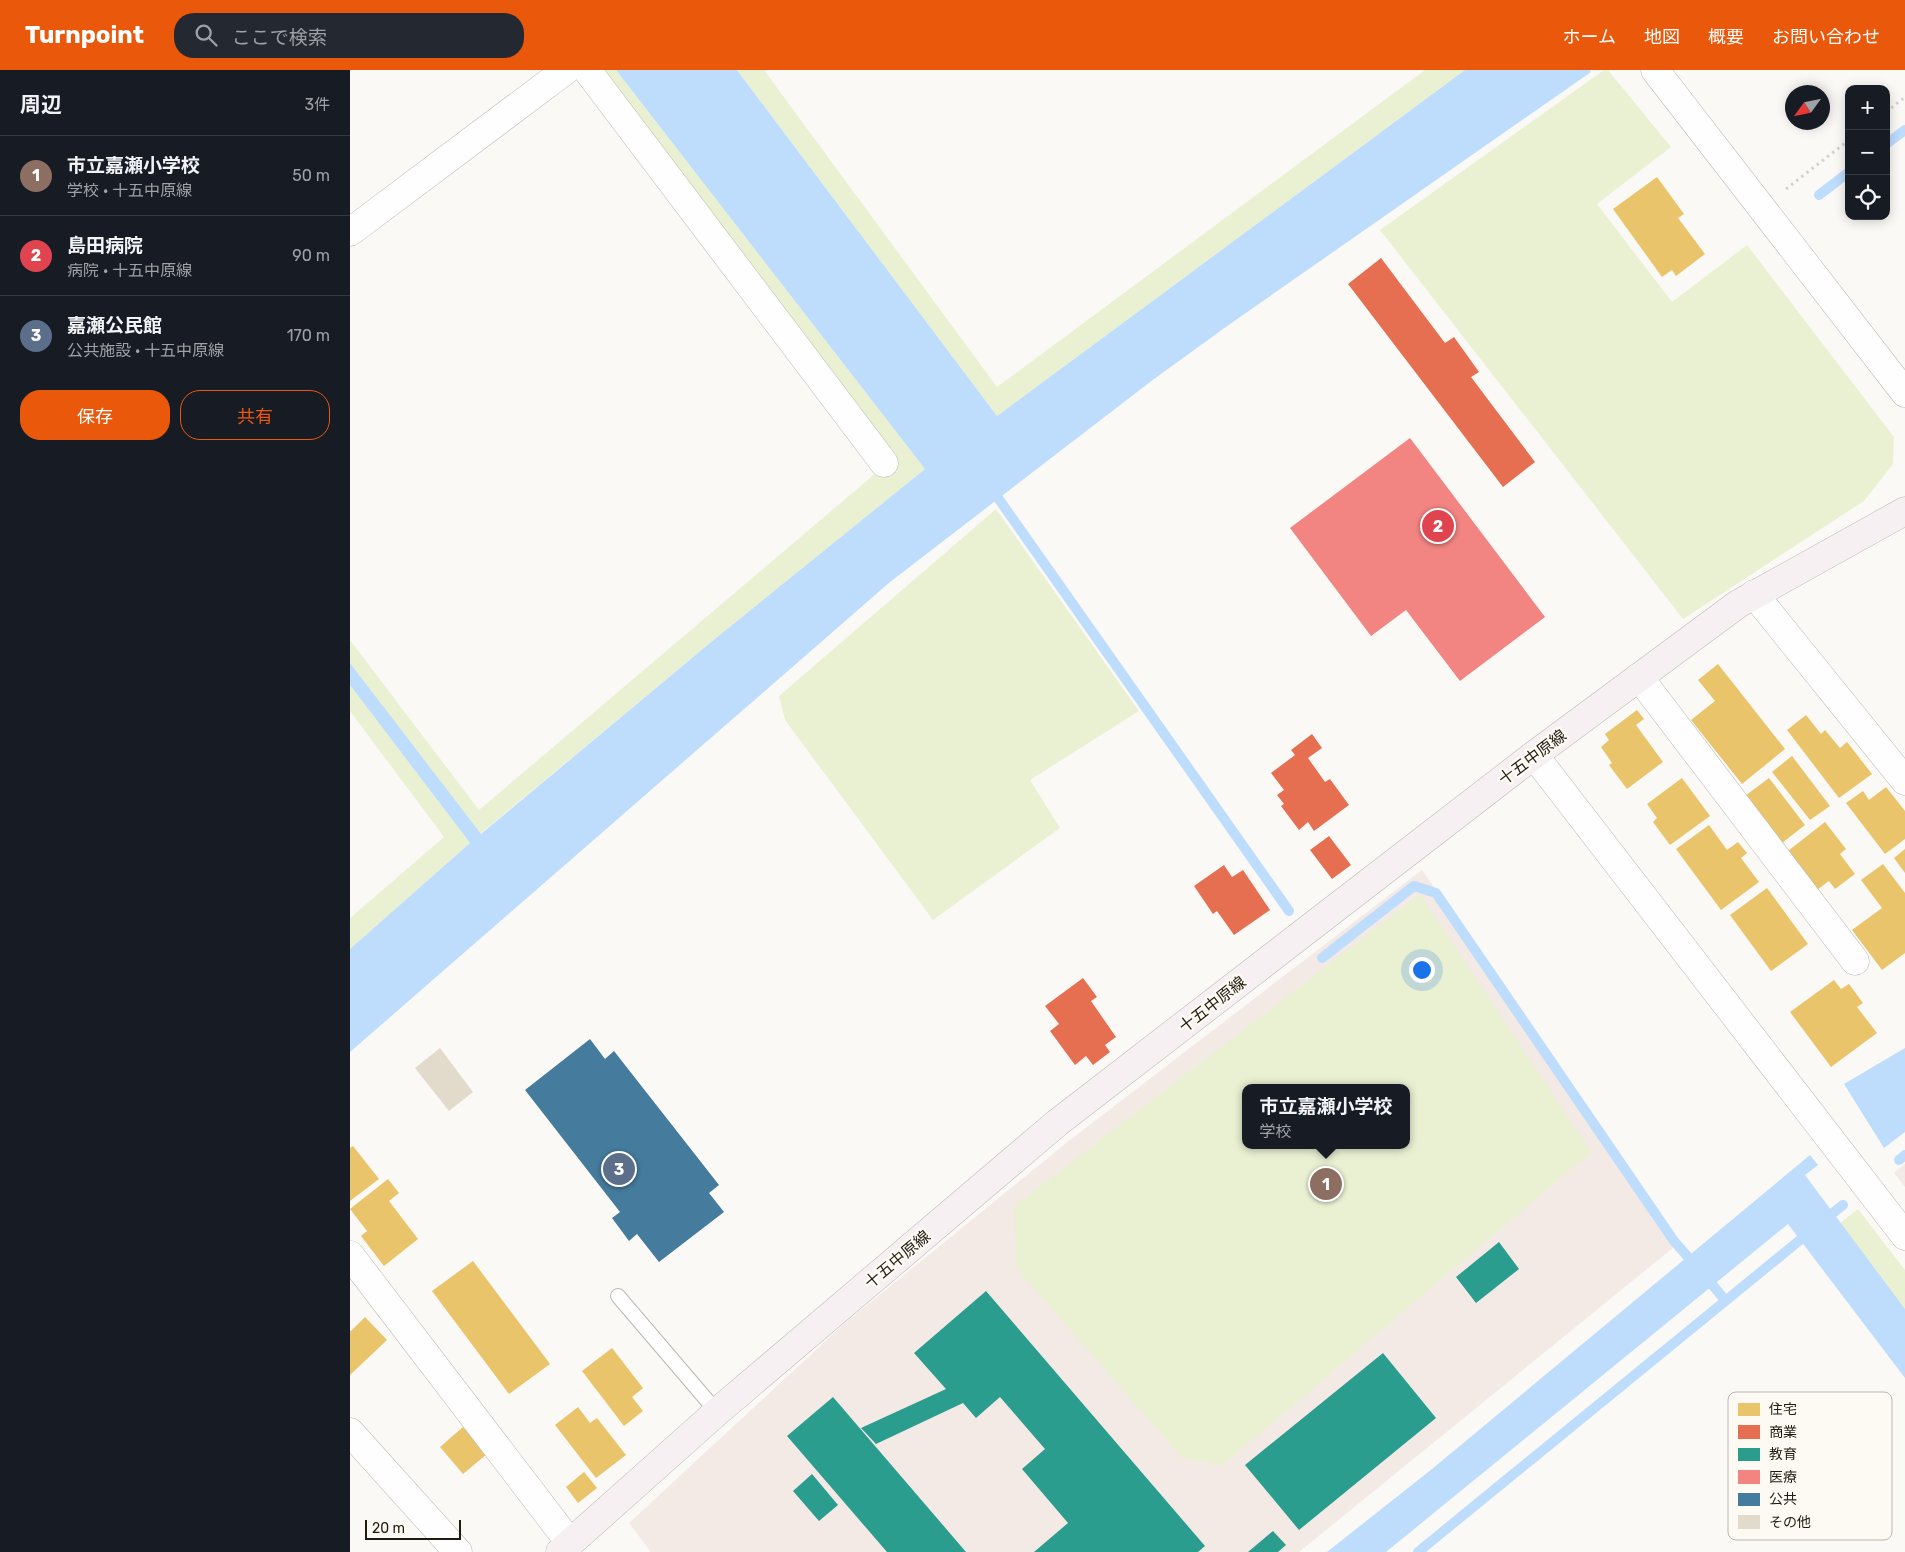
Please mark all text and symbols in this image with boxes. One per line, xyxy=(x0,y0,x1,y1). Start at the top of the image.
search box xyxy=(174,13,524,58)
text: Turnpoint xyxy=(25,21,144,49)
icon: search xyxy=(192,21,220,49)
text: ここで検索 xyxy=(232,26,327,49)
text: ホーム xyxy=(1563,26,1616,48)
text: 地図 xyxy=(1644,26,1680,48)
text: 概要 xyxy=(1708,26,1744,48)
text: お問い合わせ xyxy=(1772,26,1880,48)
north arrow xyxy=(1785,85,1830,130)
map controls xyxy=(1845,85,1890,220)
button: + xyxy=(1845,85,1890,130)
text: 周辺 xyxy=(20,92,62,117)
text: 3件 xyxy=(304,95,330,114)
button: − xyxy=(1845,130,1890,175)
text: 市立嘉瀬小学校 xyxy=(67,154,200,177)
text: 1 xyxy=(32,166,40,185)
text: 50 m xyxy=(292,166,330,185)
button: locate xyxy=(1845,175,1890,220)
text: 学校 · 十五中原線 xyxy=(67,181,192,200)
text: 島田病院 xyxy=(67,234,143,257)
text: 2 xyxy=(31,246,41,265)
text: 90 m xyxy=(292,246,330,265)
text: 病院 · 十五中原線 xyxy=(67,261,192,280)
text: 嘉瀬公民館 xyxy=(67,314,162,337)
text: 3 xyxy=(31,326,41,345)
text: 170 m xyxy=(287,326,330,345)
text: 公共施設 · 十五中原線 xyxy=(67,341,224,360)
button: 保存 xyxy=(20,390,170,440)
button: 共有 xyxy=(180,390,330,440)
pin: 2 xyxy=(1422,507,1454,545)
street label: 十五中原線 xyxy=(1495,726,1570,789)
your location xyxy=(1409,957,1435,983)
street label: 十五中原線 xyxy=(1175,972,1250,1037)
popup xyxy=(1242,1084,1410,1149)
text: 市立嘉瀬小学校 xyxy=(1259,1095,1393,1118)
text: 学校 xyxy=(1259,1122,1292,1141)
pin: 3 xyxy=(603,1150,635,1188)
pin: 1 xyxy=(1310,1165,1342,1203)
street label: 十五中原線 xyxy=(861,1226,934,1292)
legend xyxy=(1728,1392,1892,1540)
text: 住宅 xyxy=(1769,1401,1797,1418)
text: 商業 xyxy=(1769,1424,1797,1441)
text: 教育 xyxy=(1769,1446,1797,1463)
text: 医療 xyxy=(1769,1469,1797,1486)
text: 公共 xyxy=(1769,1491,1797,1508)
text: その他 xyxy=(1769,1514,1811,1531)
scale bar xyxy=(365,1517,461,1540)
text: 20 m xyxy=(372,1520,405,1537)

